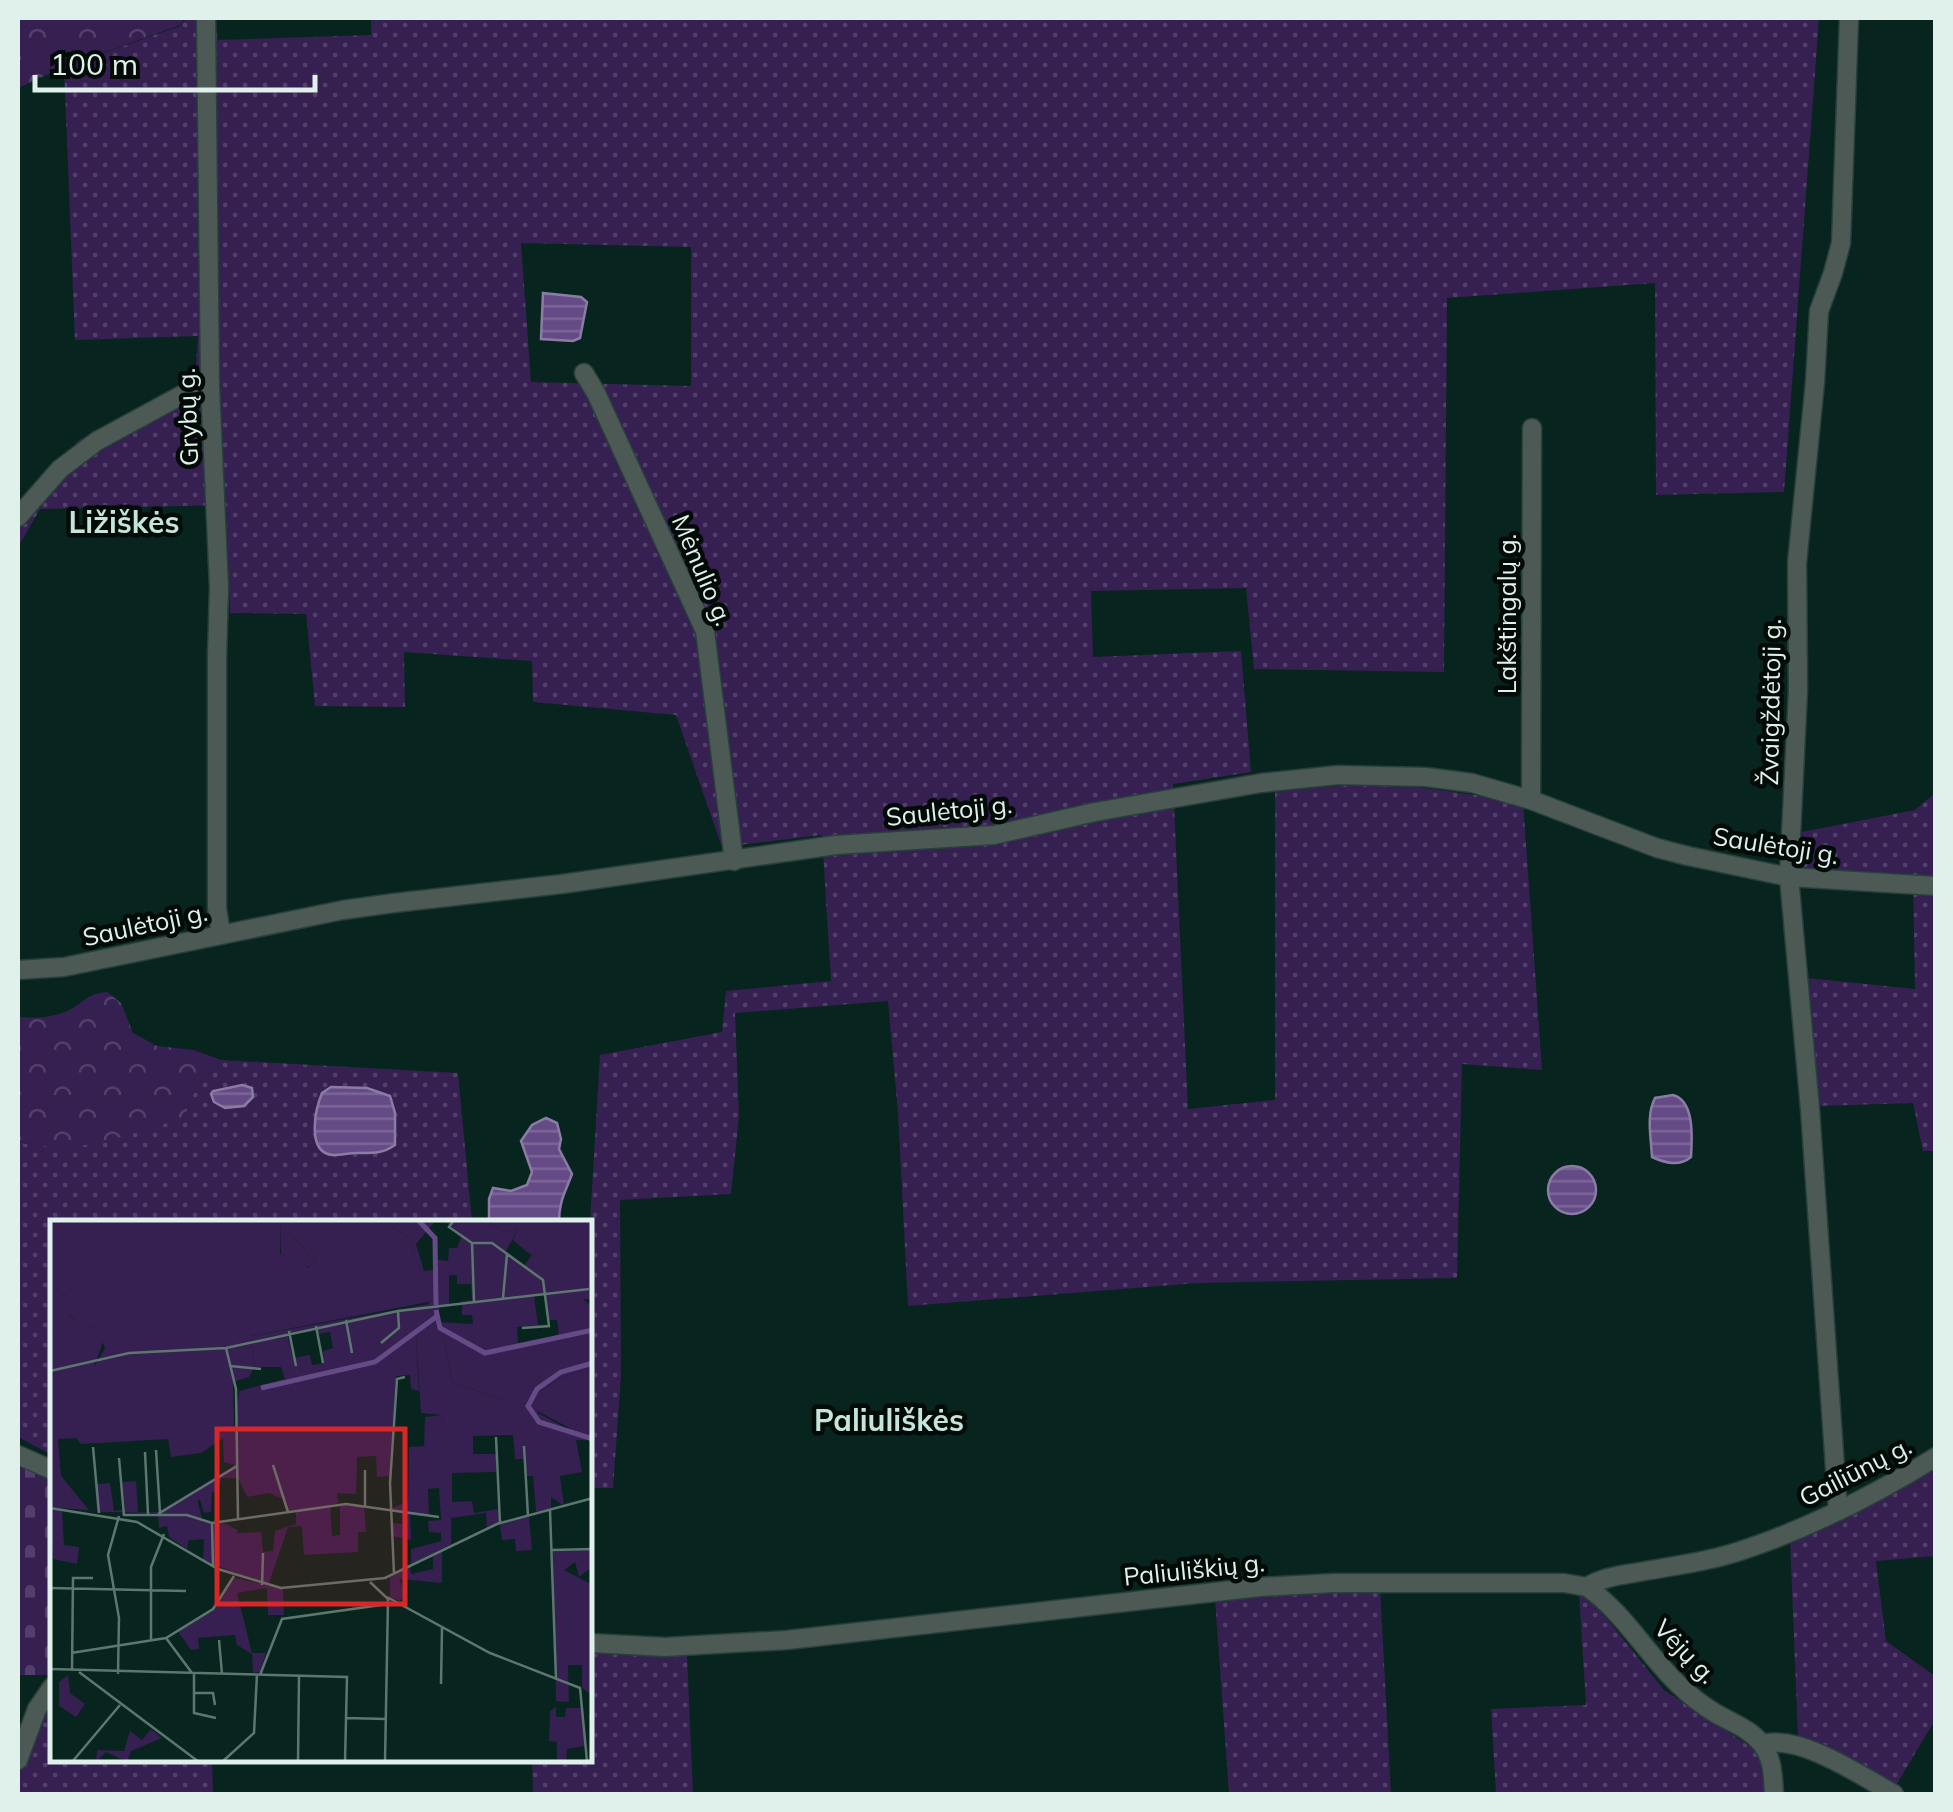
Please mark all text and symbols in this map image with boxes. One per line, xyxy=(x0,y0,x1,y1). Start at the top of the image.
scale bar xyxy=(35,30,315,92)
text: 100 m xyxy=(50,45,138,83)
street label: Grybų g. xyxy=(170,367,204,467)
district label: Ližiškės xyxy=(69,503,180,541)
street label: Mėnulio g. xyxy=(666,510,740,630)
street label: Lakštingalų g. xyxy=(1491,534,1522,694)
street label: Žvaigždėtoji g. xyxy=(1753,618,1787,786)
street label: Saulėtoji g. xyxy=(884,788,1014,832)
street label: Saulėtoji g. xyxy=(1711,820,1841,870)
street label: Saulėtoji g. xyxy=(80,896,210,952)
inset map xyxy=(50,1220,592,1762)
district label: Paliuliškės xyxy=(814,1401,964,1439)
street label: Gailiūnų g. xyxy=(1794,1430,1916,1512)
street label: Paliuliškių g. xyxy=(1122,1546,1266,1592)
street label: Vėjų g. xyxy=(1648,1612,1724,1690)

